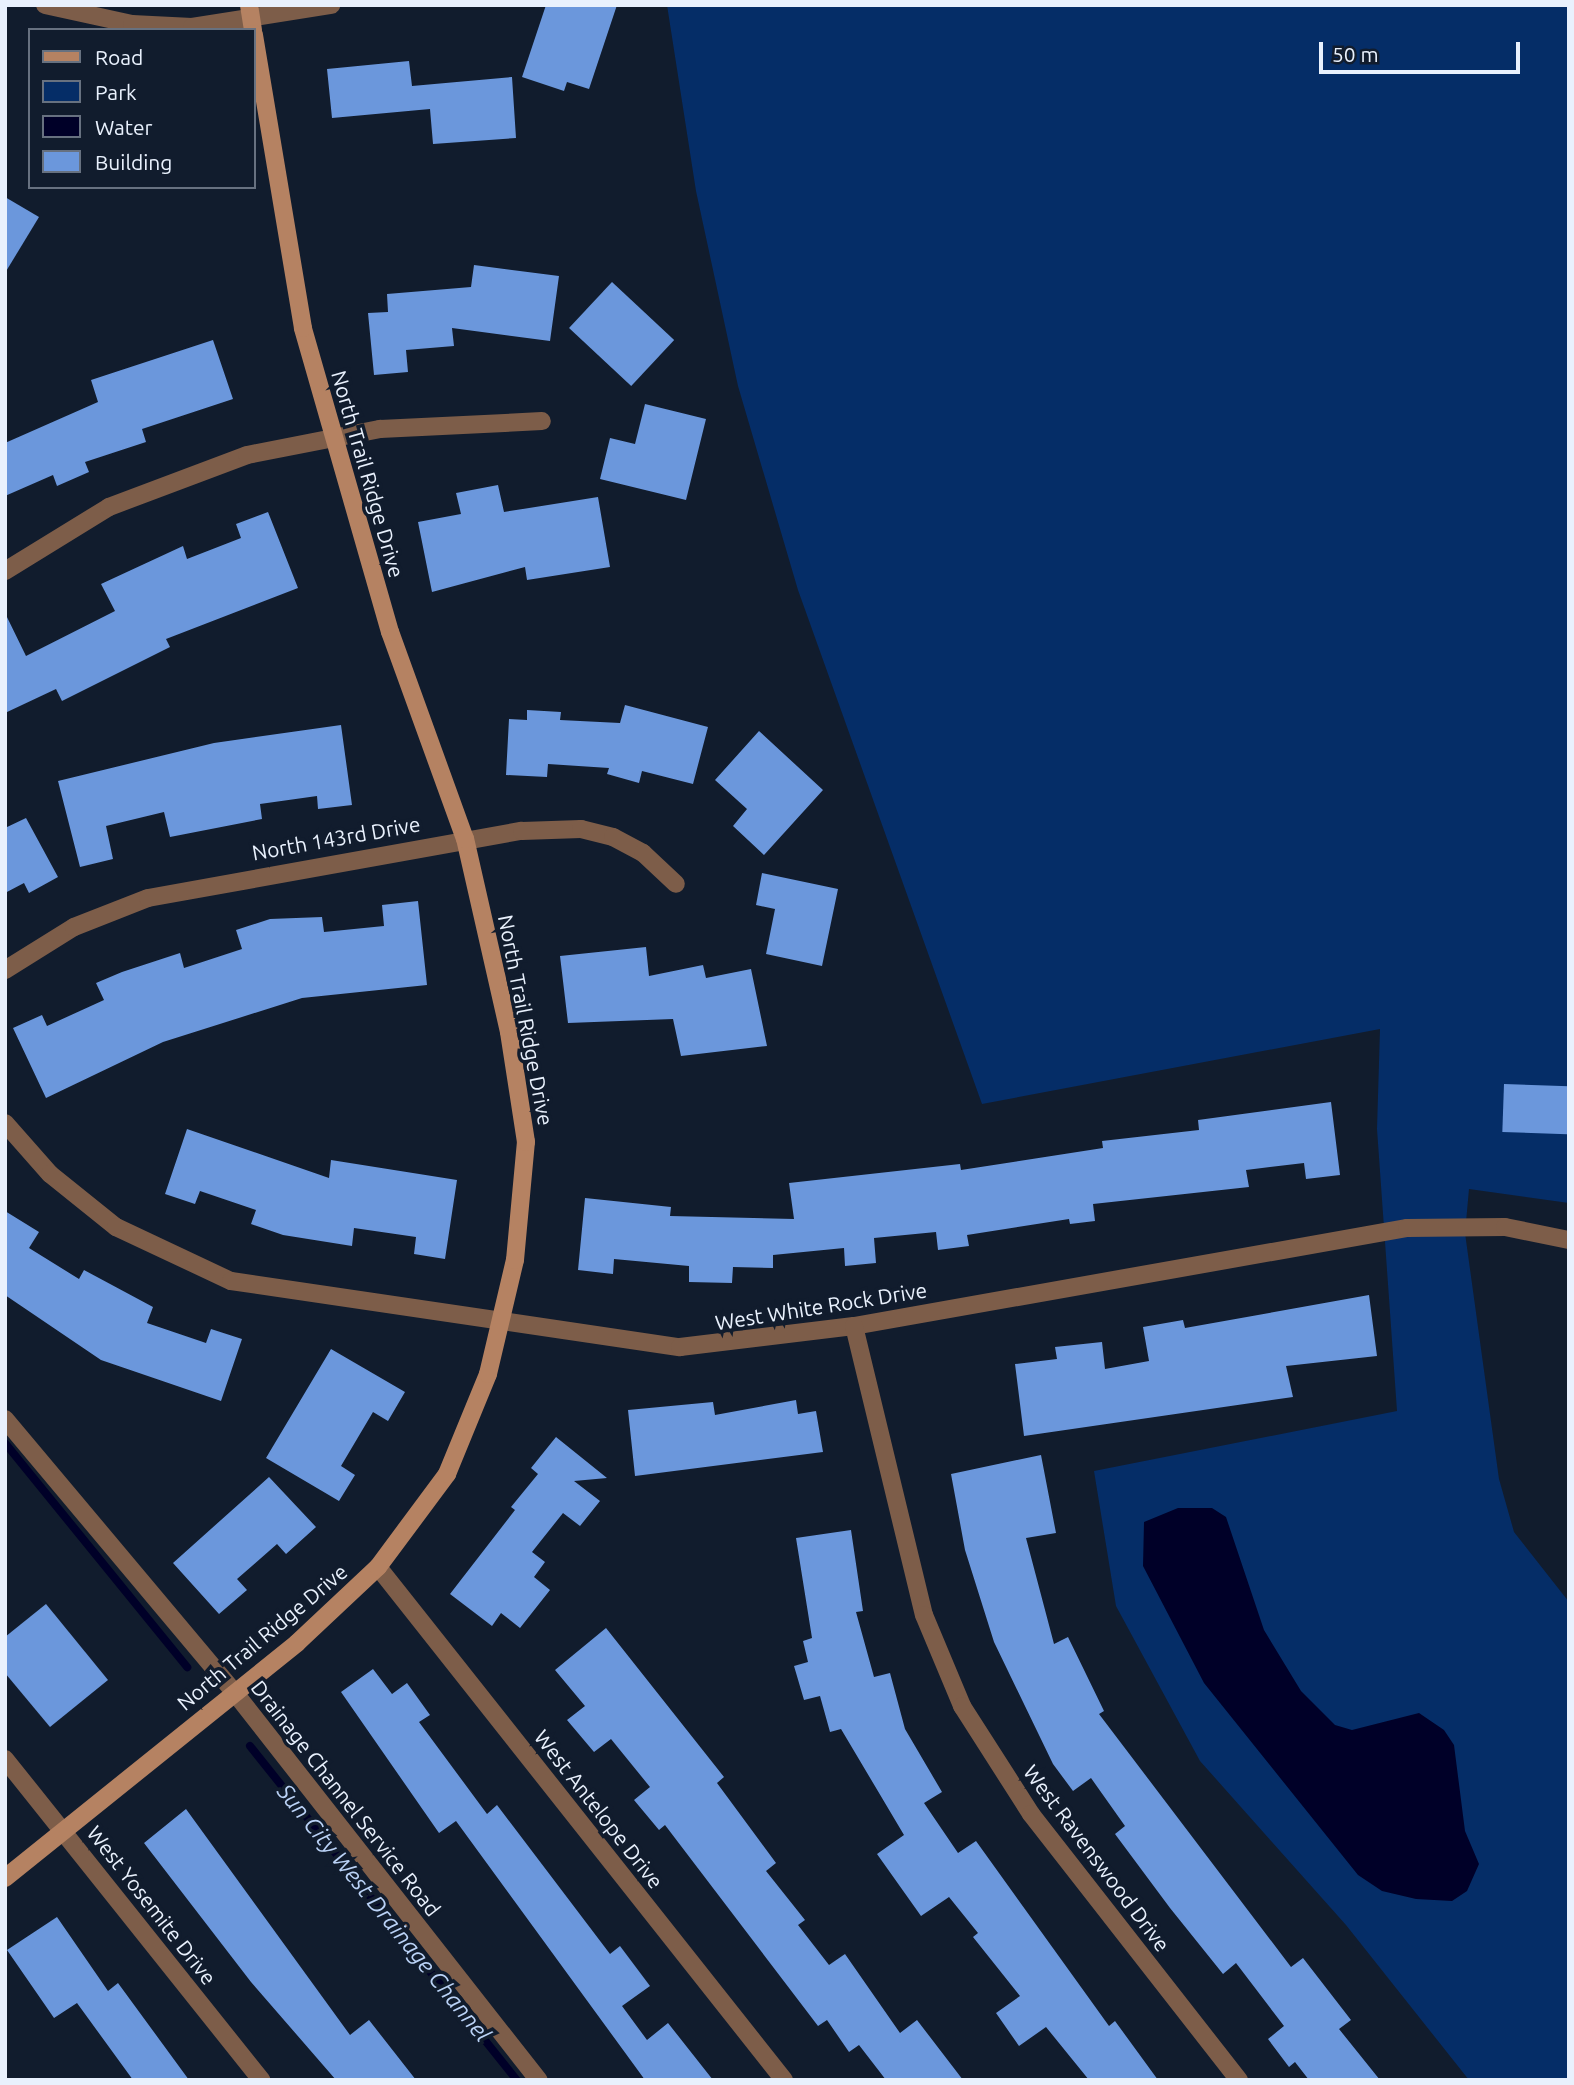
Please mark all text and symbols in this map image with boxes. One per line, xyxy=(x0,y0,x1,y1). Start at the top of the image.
legend xyxy=(28,28,256,189)
scale bar xyxy=(1322,28,1523,72)
text: 50 m xyxy=(1332,42,1379,66)
text: Road xyxy=(95,45,143,69)
text: Park xyxy=(95,80,137,104)
text: Water xyxy=(95,115,153,139)
text: Building xyxy=(95,150,172,174)
street label: North Trail Ridge Drive xyxy=(326,368,410,580)
street label: North 143rd Drive xyxy=(250,811,422,865)
street label: North Trail Ridge Drive xyxy=(493,913,559,1127)
street label: West White Rock Drive xyxy=(713,1277,929,1335)
street label: North Trail Ridge Drive xyxy=(172,1559,352,1715)
street label: Drainage Channel Service Road xyxy=(246,1675,446,1921)
street label: West Antelope Drive xyxy=(529,1725,669,1893)
street label: West Ravenswood Drive xyxy=(1019,1760,1175,1956)
water label: Sun City West Drainage Channel xyxy=(271,1778,497,2048)
street label: West Yosemite Drive xyxy=(82,1821,222,1989)

